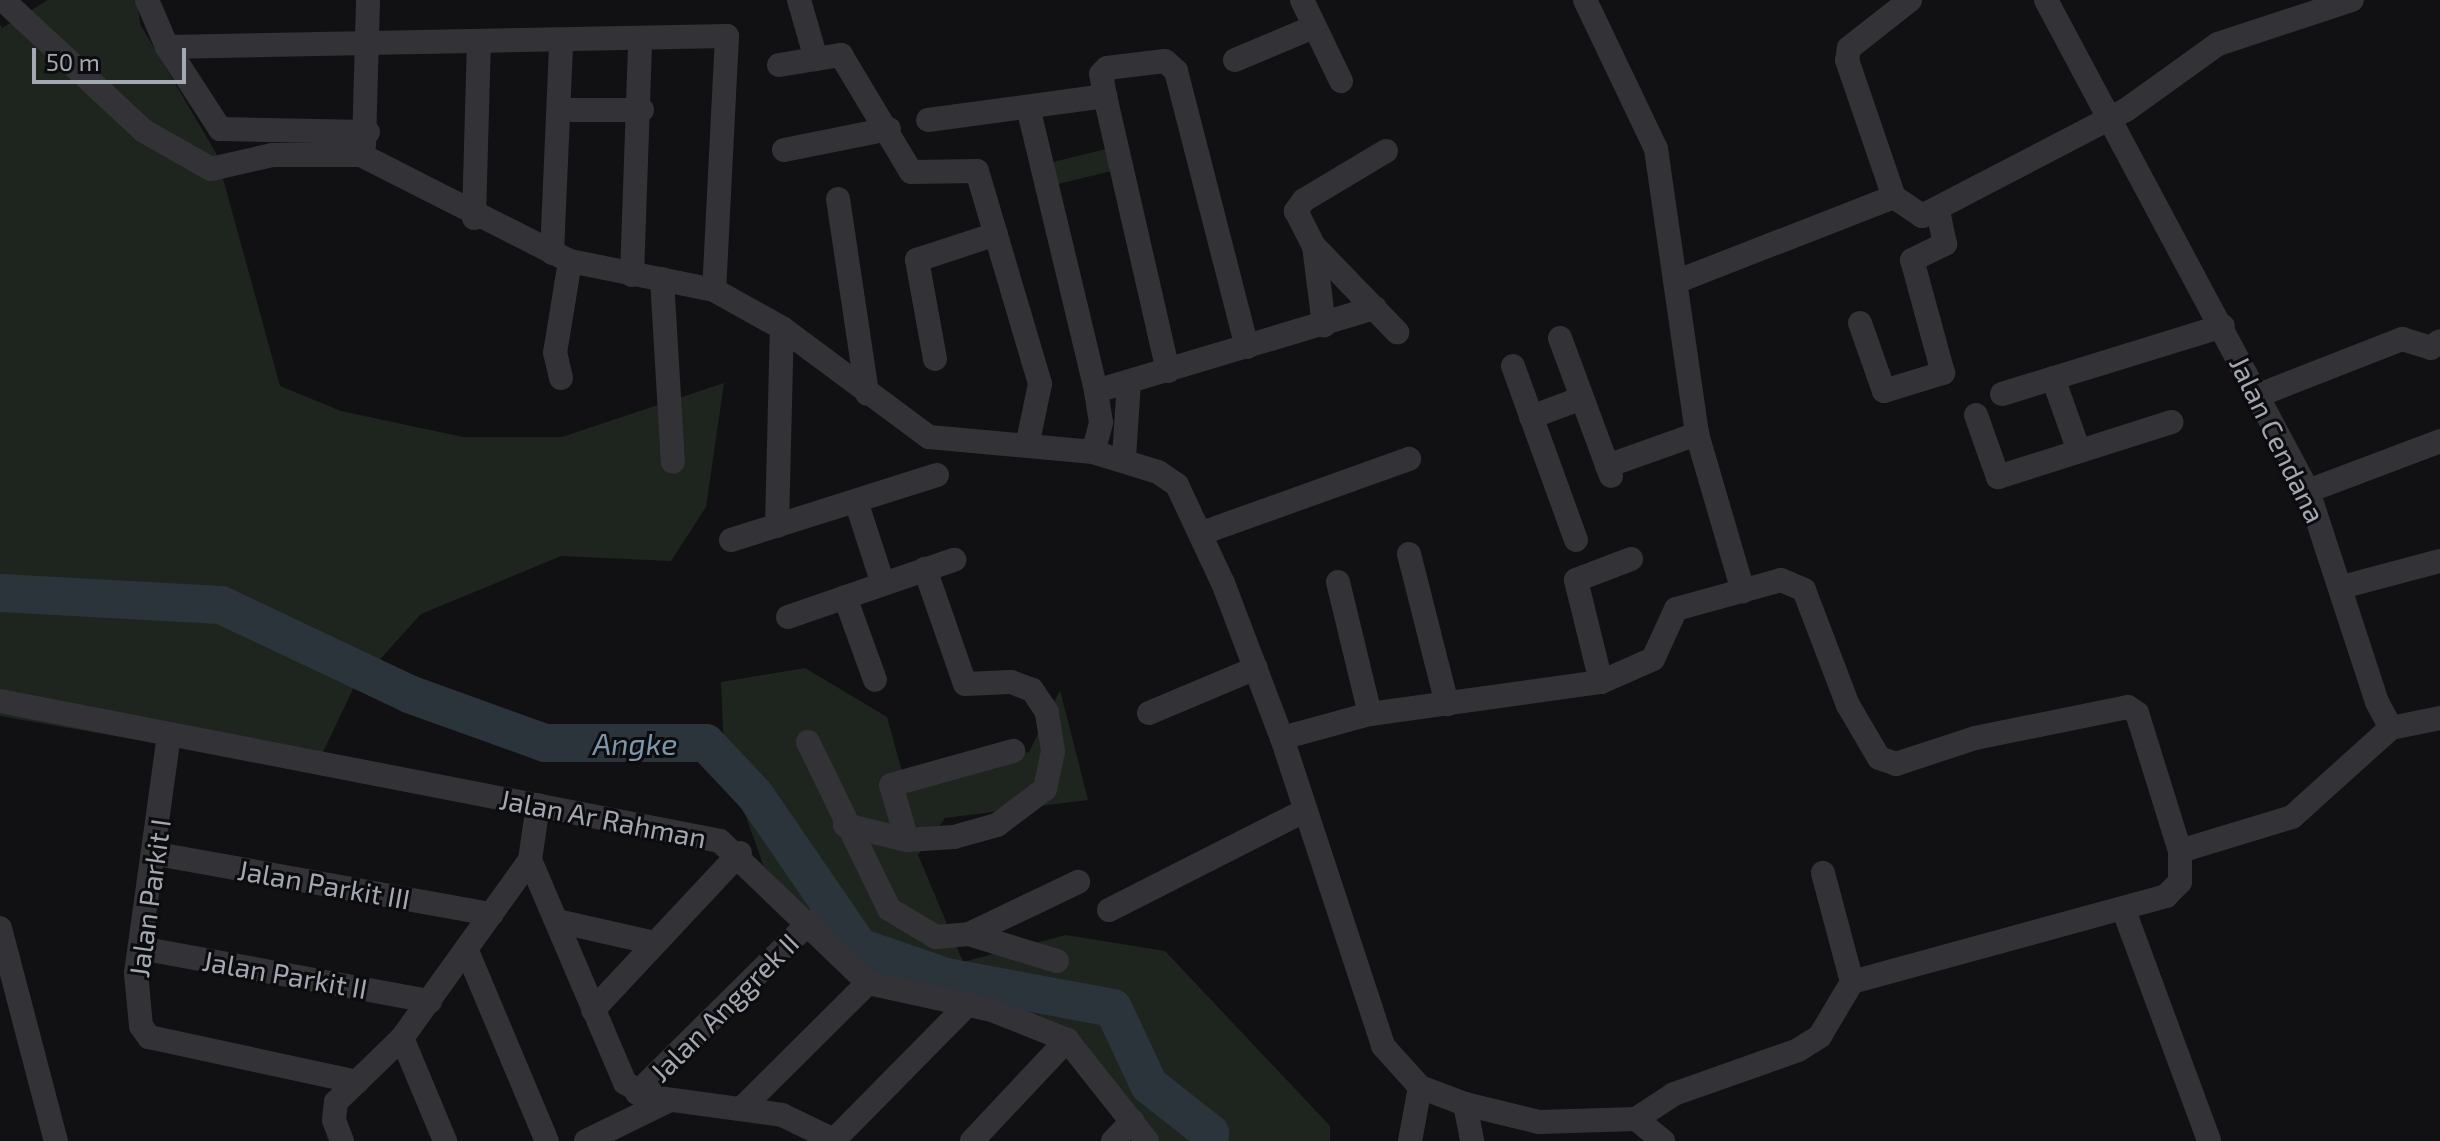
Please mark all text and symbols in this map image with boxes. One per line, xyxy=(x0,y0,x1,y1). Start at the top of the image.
scale bar xyxy=(36,32,190,82)
text: 50 m xyxy=(46,47,100,76)
street label: Jalan Cendana xyxy=(2223,350,2333,528)
water label: Angke xyxy=(593,725,677,761)
street label: Jalan Ar Rahman xyxy=(496,781,710,855)
street label: Jalan Parkit I xyxy=(121,817,177,979)
street label: Jalan Parkit III xyxy=(235,852,413,916)
street label: Jalan Anggrek II xyxy=(642,925,806,1089)
street label: Jalan Parkit II xyxy=(200,943,370,1005)

